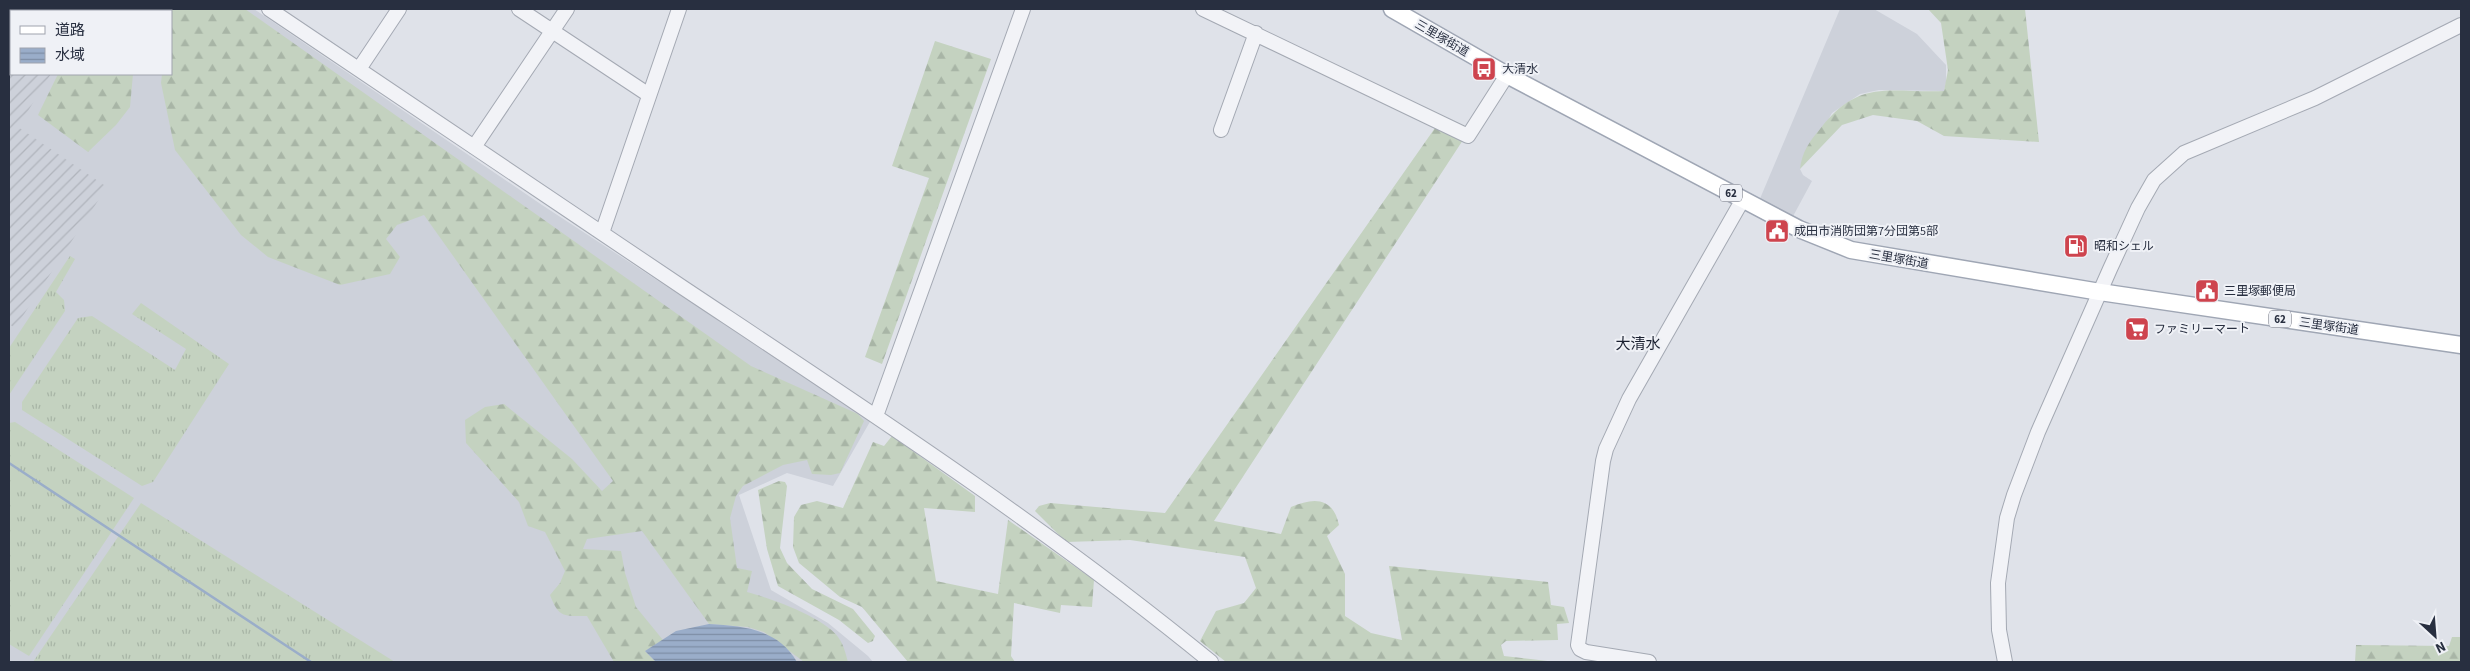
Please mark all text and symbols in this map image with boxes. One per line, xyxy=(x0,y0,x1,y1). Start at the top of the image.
legend xyxy=(10,10,172,75)
street label: 三里塚街道 xyxy=(1412,16,1472,61)
text: 道路 xyxy=(55,20,85,41)
text: 水域 xyxy=(55,45,85,66)
bus stop icon: 大清水 xyxy=(1471,56,1497,82)
place label: 大清水 xyxy=(1502,61,1538,78)
road number: 62 xyxy=(1720,184,1742,202)
public building icon: 成田市消防団第7分団第5部 xyxy=(1764,218,1790,244)
place label: 成田市消防団第7分団第5部 xyxy=(1794,223,1938,240)
fuel station icon: 昭和シェル xyxy=(2063,233,2089,259)
place label: 昭和シェル xyxy=(2094,238,2154,255)
street label: 三里塚街道 xyxy=(1868,246,1930,273)
public building icon: 三里塚郵便局 xyxy=(2194,278,2220,304)
place label: 三里塚郵便局 xyxy=(2224,283,2296,300)
road number: 62 xyxy=(2269,310,2291,328)
street label: 三里塚街道 xyxy=(2298,314,2360,339)
supermarket icon: ファミリーマート xyxy=(2124,316,2150,342)
place label: ファミリーマート xyxy=(2154,321,2250,338)
district label: 大清水 xyxy=(1615,334,1661,355)
north arrow xyxy=(2410,611,2460,661)
text: N xyxy=(2432,636,2449,658)

